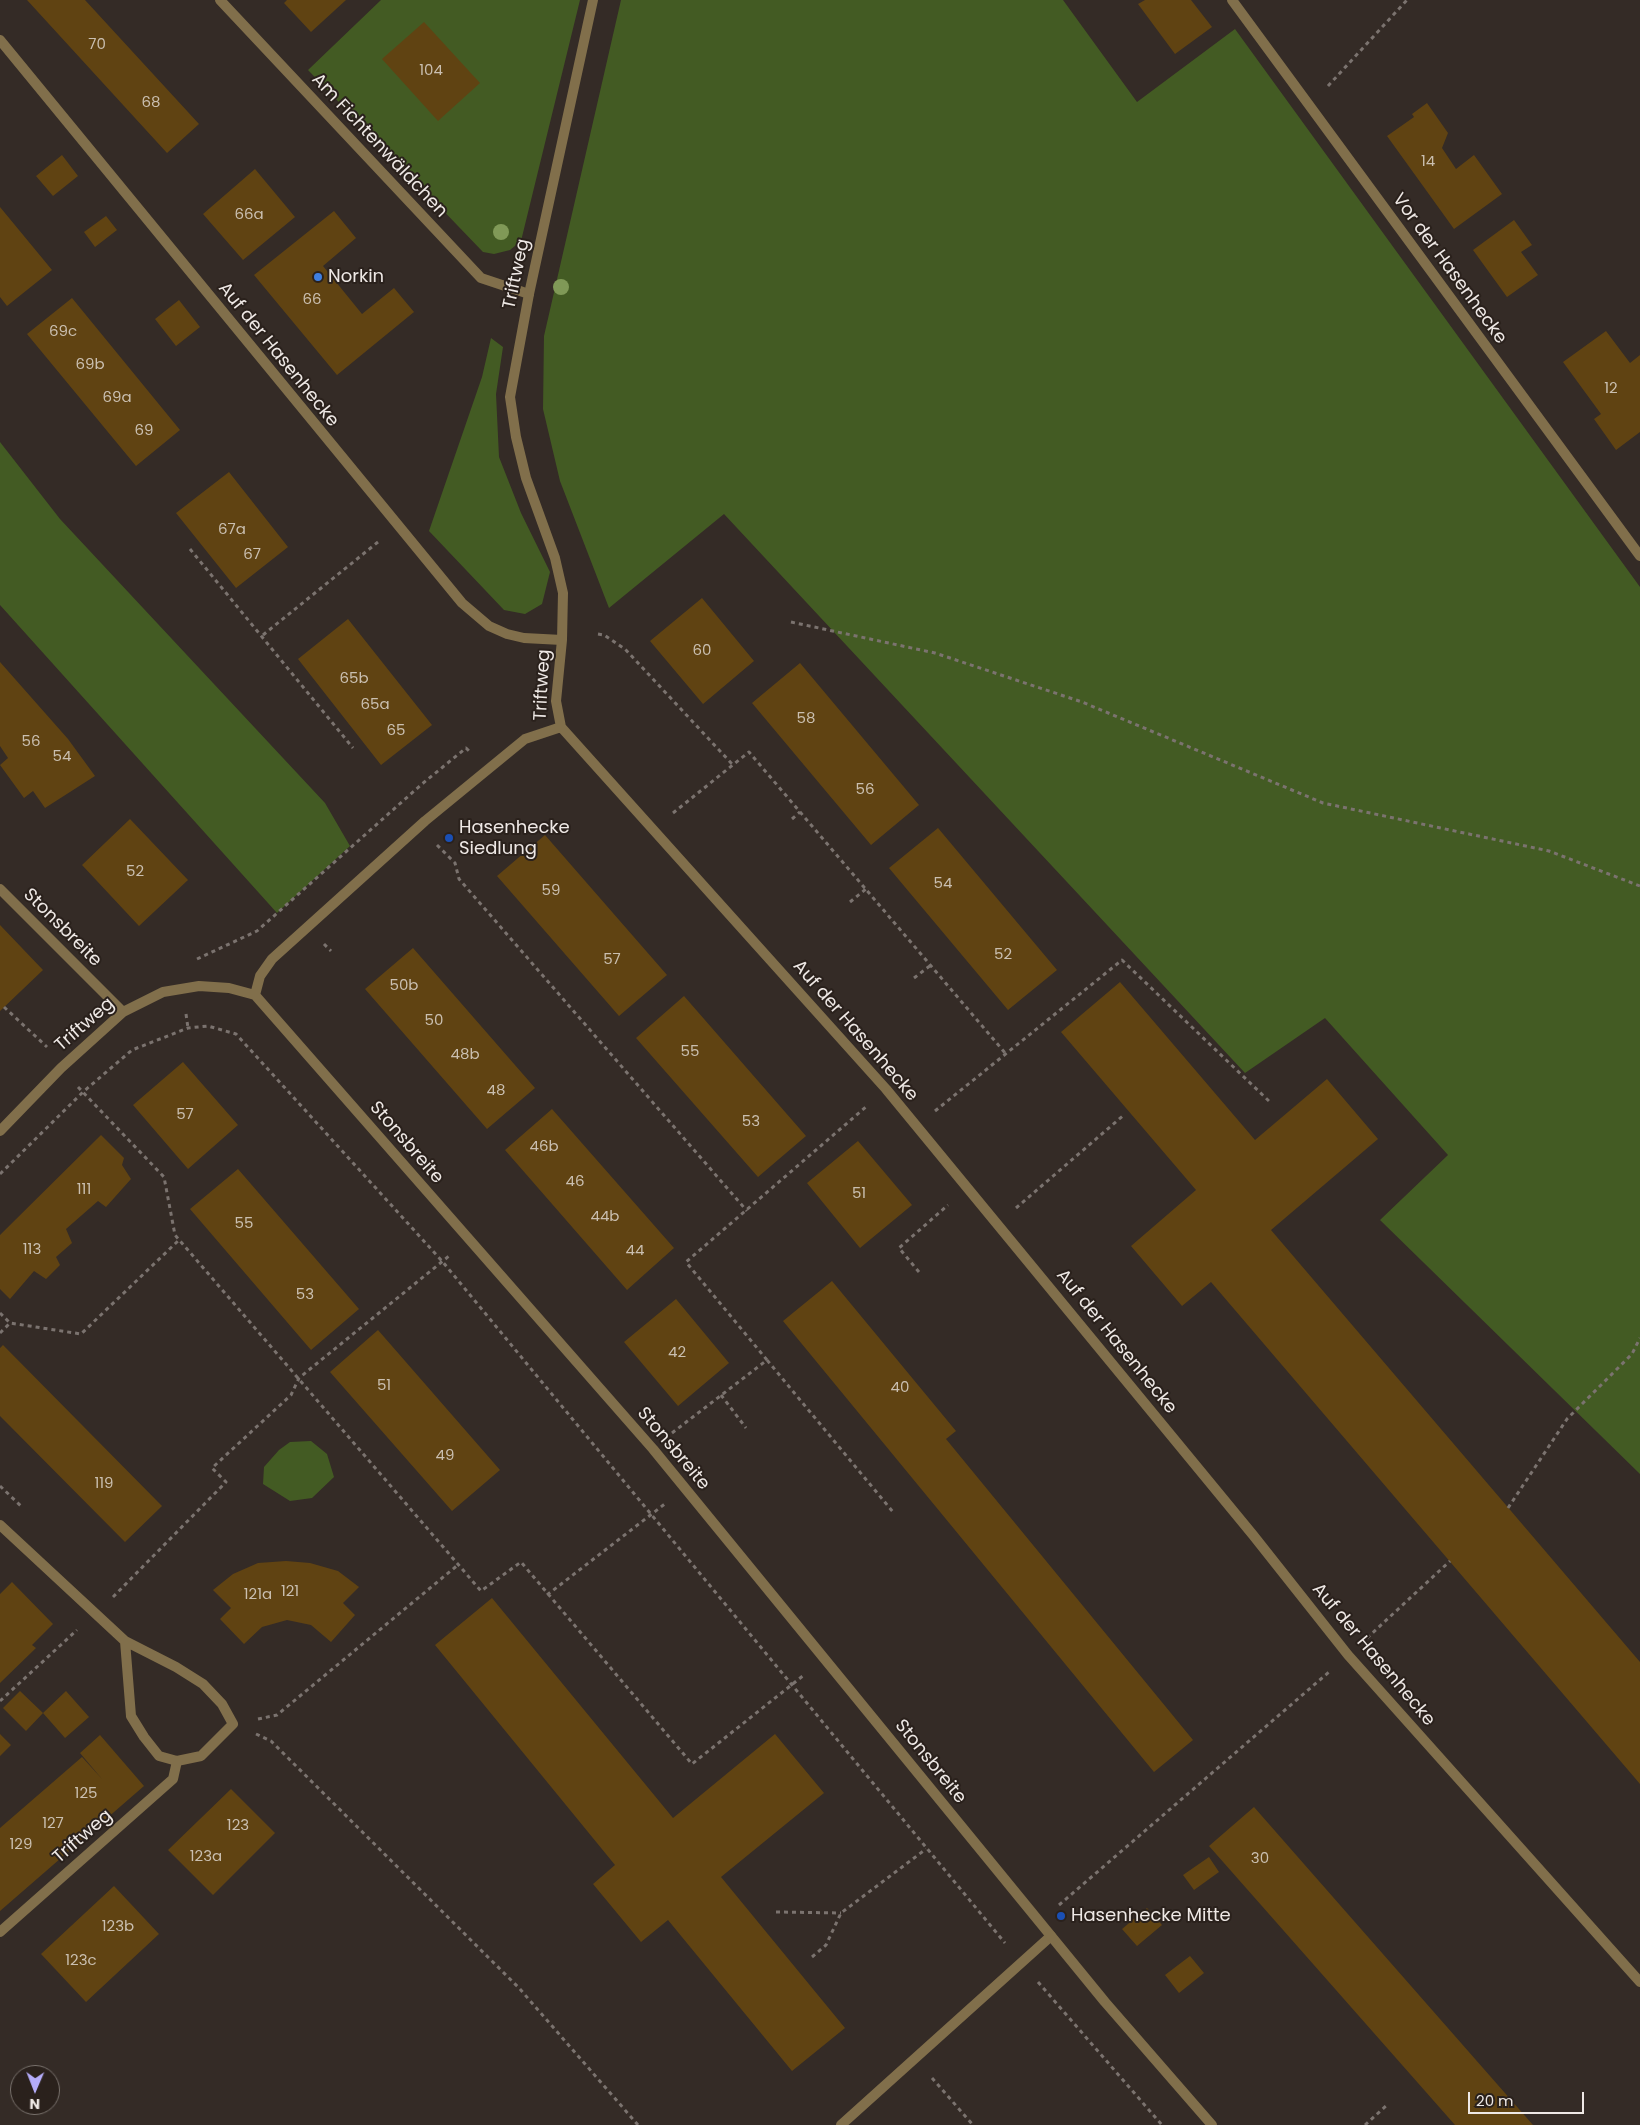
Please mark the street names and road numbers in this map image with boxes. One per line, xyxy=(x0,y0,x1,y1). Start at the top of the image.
street label: Am Fichtenwäldchen xyxy=(307,69,451,223)
street label: Vor der Hasenhecke xyxy=(1387,190,1511,348)
street label: Triftweg xyxy=(499,237,535,311)
street label: Auf der Hasenhecke xyxy=(213,278,343,432)
street label: Triftweg xyxy=(530,649,556,721)
street label: Stonsbreite xyxy=(18,884,106,972)
street label: Auf der Hasenhecke xyxy=(788,956,922,1106)
street label: Triftweg xyxy=(51,993,119,1057)
street label: Stonsbreite xyxy=(364,1098,448,1188)
street label: Auf der Hasenhecke xyxy=(1051,1265,1181,1419)
street label: Stonsbreite xyxy=(632,1403,714,1495)
street label: Auf der Hasenhecke xyxy=(1307,1579,1439,1731)
street label: Stonsbreite xyxy=(890,1716,970,1808)
street label: Triftweg xyxy=(49,1805,117,1869)

